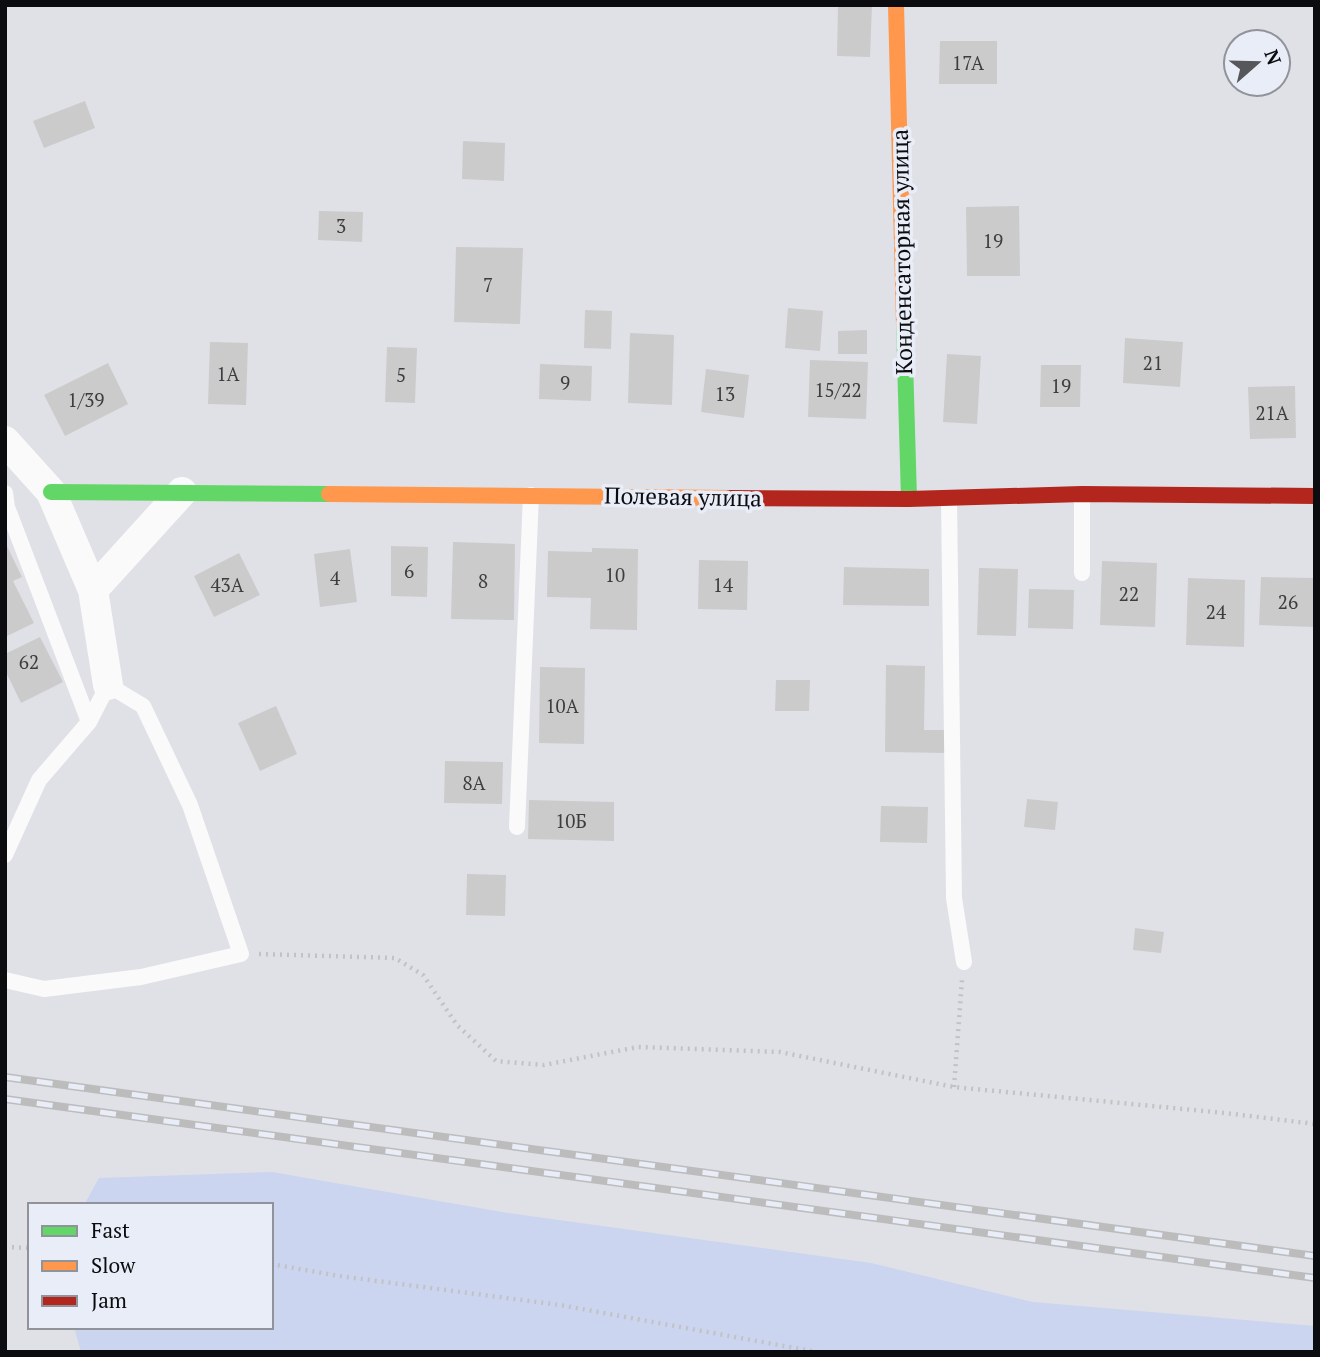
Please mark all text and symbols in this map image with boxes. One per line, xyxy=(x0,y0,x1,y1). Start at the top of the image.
north arrow xyxy=(1222,28,1292,98)
text: N xyxy=(1259,46,1288,69)
house number: 17А xyxy=(952,50,984,75)
street label: Конденсаторная улица xyxy=(884,128,919,375)
house number: 3 xyxy=(336,213,346,238)
house number: 19 xyxy=(983,228,1003,253)
house number: 7 xyxy=(483,272,493,297)
house number: 21 xyxy=(1143,350,1163,375)
house number: 1А xyxy=(216,361,240,386)
house number: 5 xyxy=(396,362,406,387)
house number: 9 xyxy=(560,370,570,395)
house number: 19 xyxy=(1051,373,1071,398)
house number: 15/22 xyxy=(814,377,862,402)
house number: 13 xyxy=(715,381,735,406)
house number: 1/39 xyxy=(68,387,104,412)
house number: 21А xyxy=(1255,400,1289,425)
street label: Полевая улица xyxy=(604,480,762,513)
house number: 6 xyxy=(404,558,414,583)
house number: 10 xyxy=(605,562,625,587)
house number: 4 xyxy=(330,565,341,590)
house number: 8 xyxy=(478,568,488,593)
house number: 43А xyxy=(210,572,244,597)
house number: 14 xyxy=(713,572,734,597)
house number: 22 xyxy=(1119,581,1139,606)
house number: 26 xyxy=(1278,589,1298,614)
house number: 24 xyxy=(1206,599,1227,624)
house number: 62 xyxy=(19,649,39,674)
house number: 10А xyxy=(545,693,579,718)
house number: 8А xyxy=(462,770,486,795)
house number: 10Б xyxy=(555,808,587,833)
legend xyxy=(28,1203,273,1329)
text: Fast xyxy=(91,1216,130,1244)
text: Slow xyxy=(91,1251,136,1279)
text: Jam xyxy=(91,1286,127,1314)

